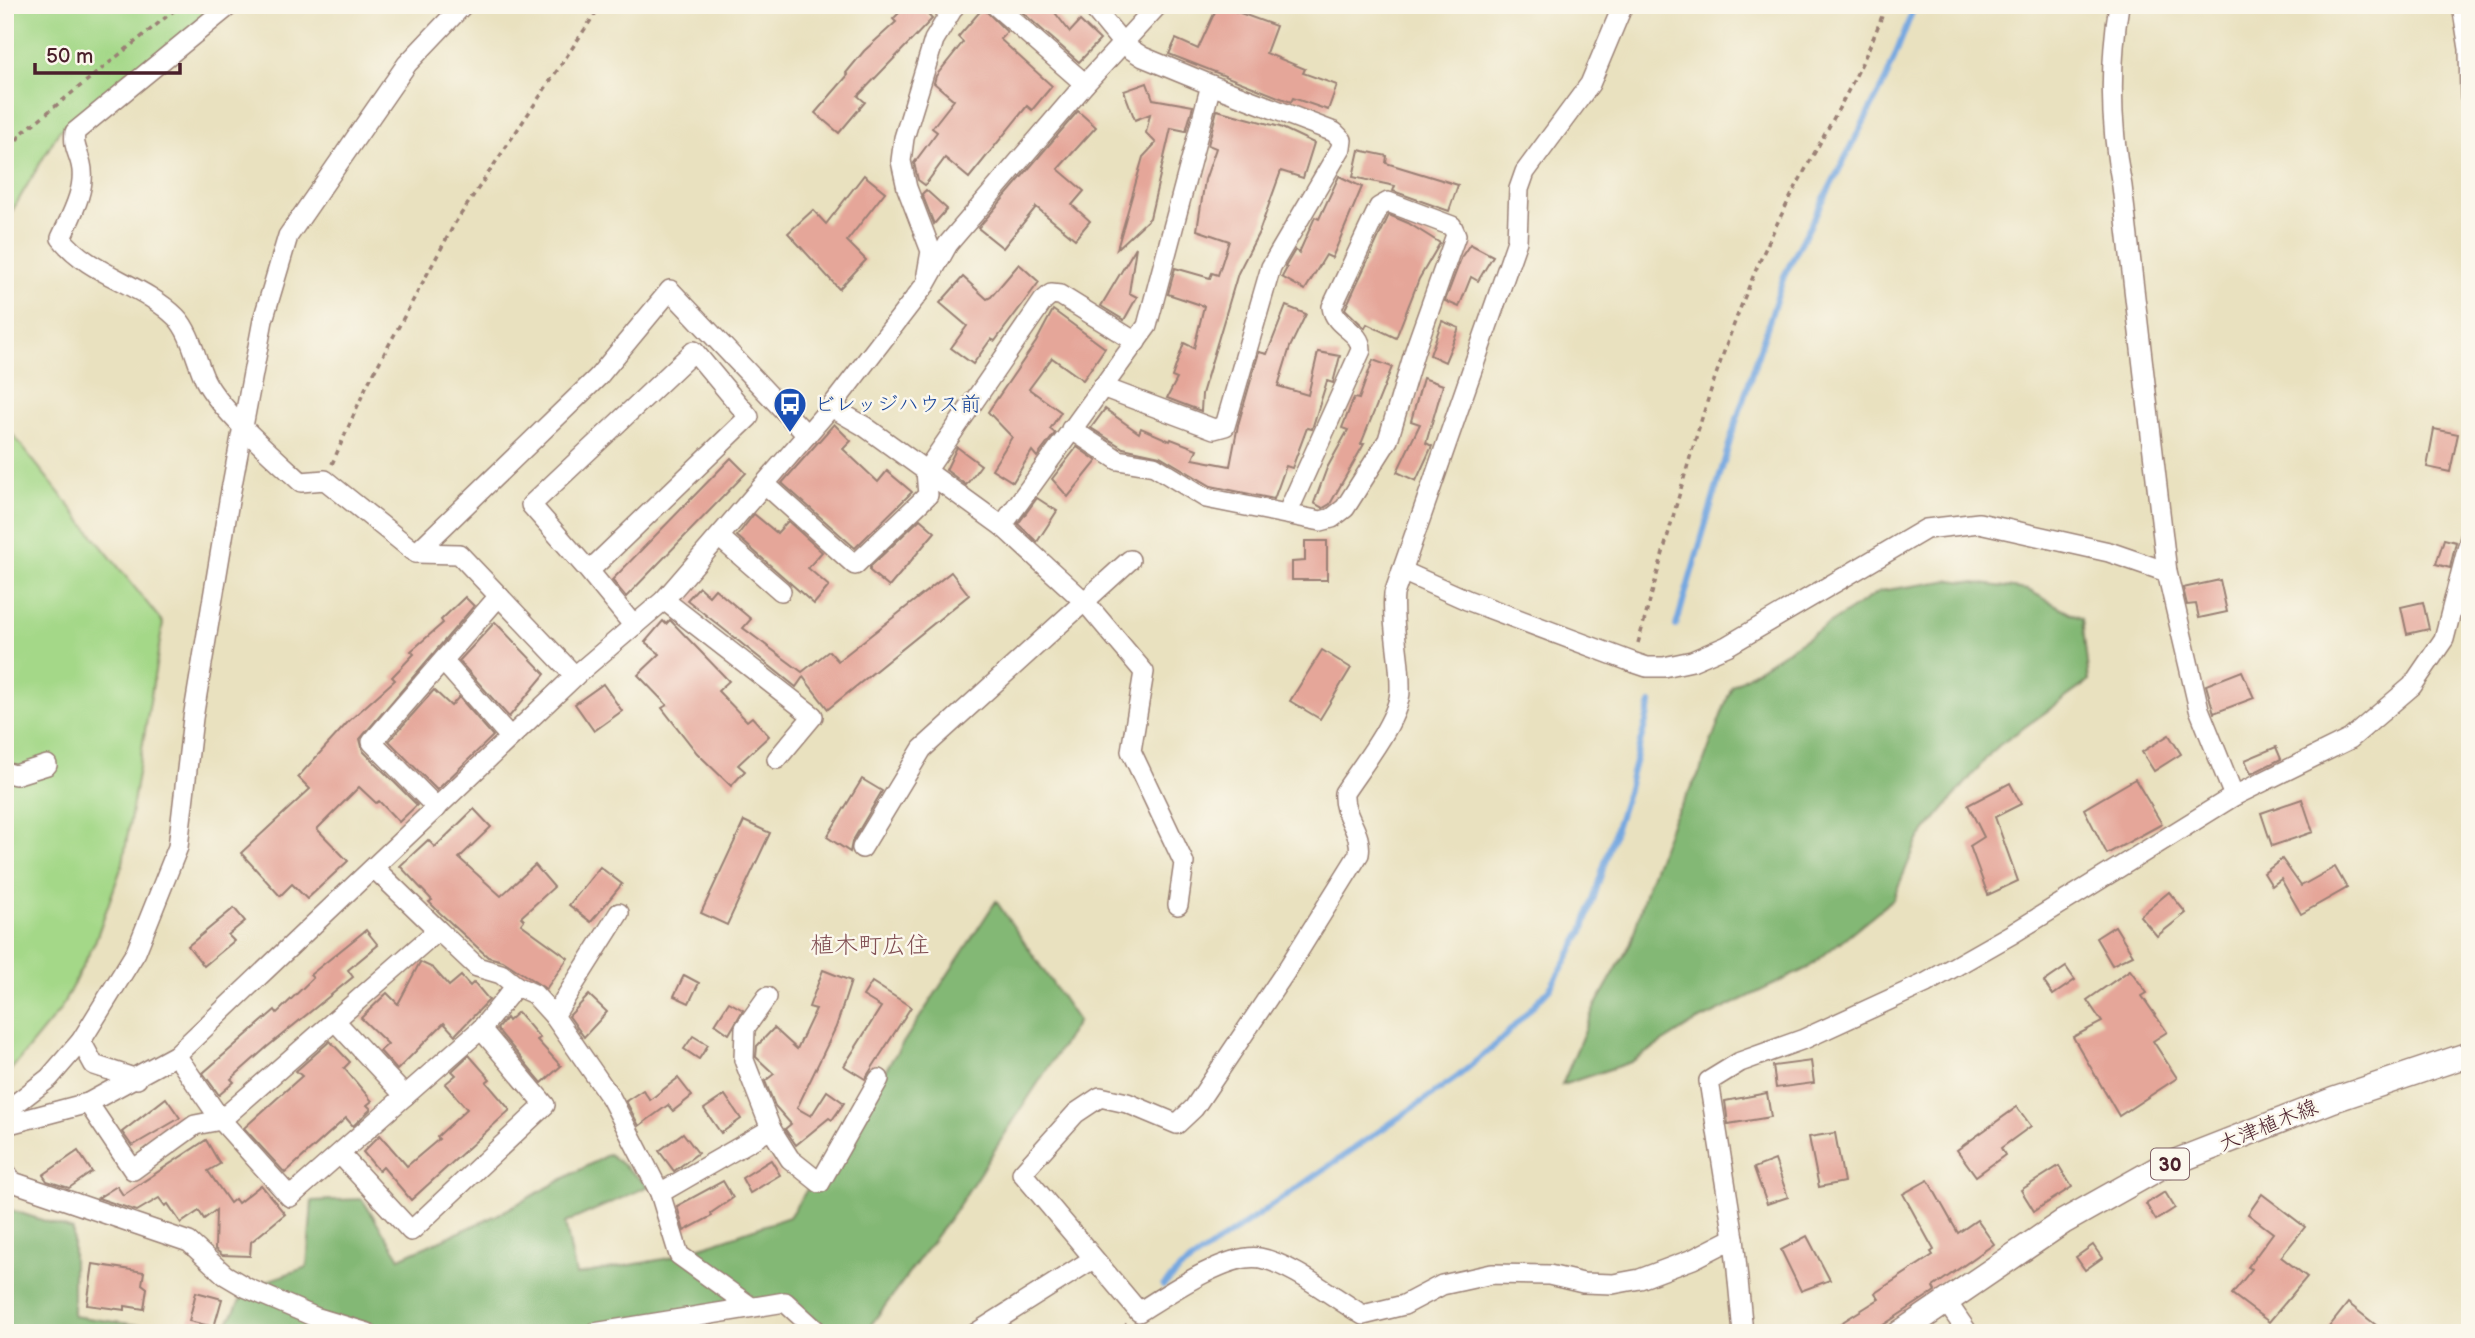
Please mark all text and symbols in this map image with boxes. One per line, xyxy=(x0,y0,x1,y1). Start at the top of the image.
scale bar xyxy=(35,32,180,76)
text: 50 m xyxy=(46,44,93,69)
bus stop icon: ビレッジハウス前 xyxy=(771,385,809,434)
place label: ビレッジハウス前 xyxy=(814,392,981,417)
district label: 植木町広住 xyxy=(810,931,930,960)
street label: 大津植木線 xyxy=(2215,1094,2322,1157)
road number: 30 xyxy=(2151,1148,2189,1180)

